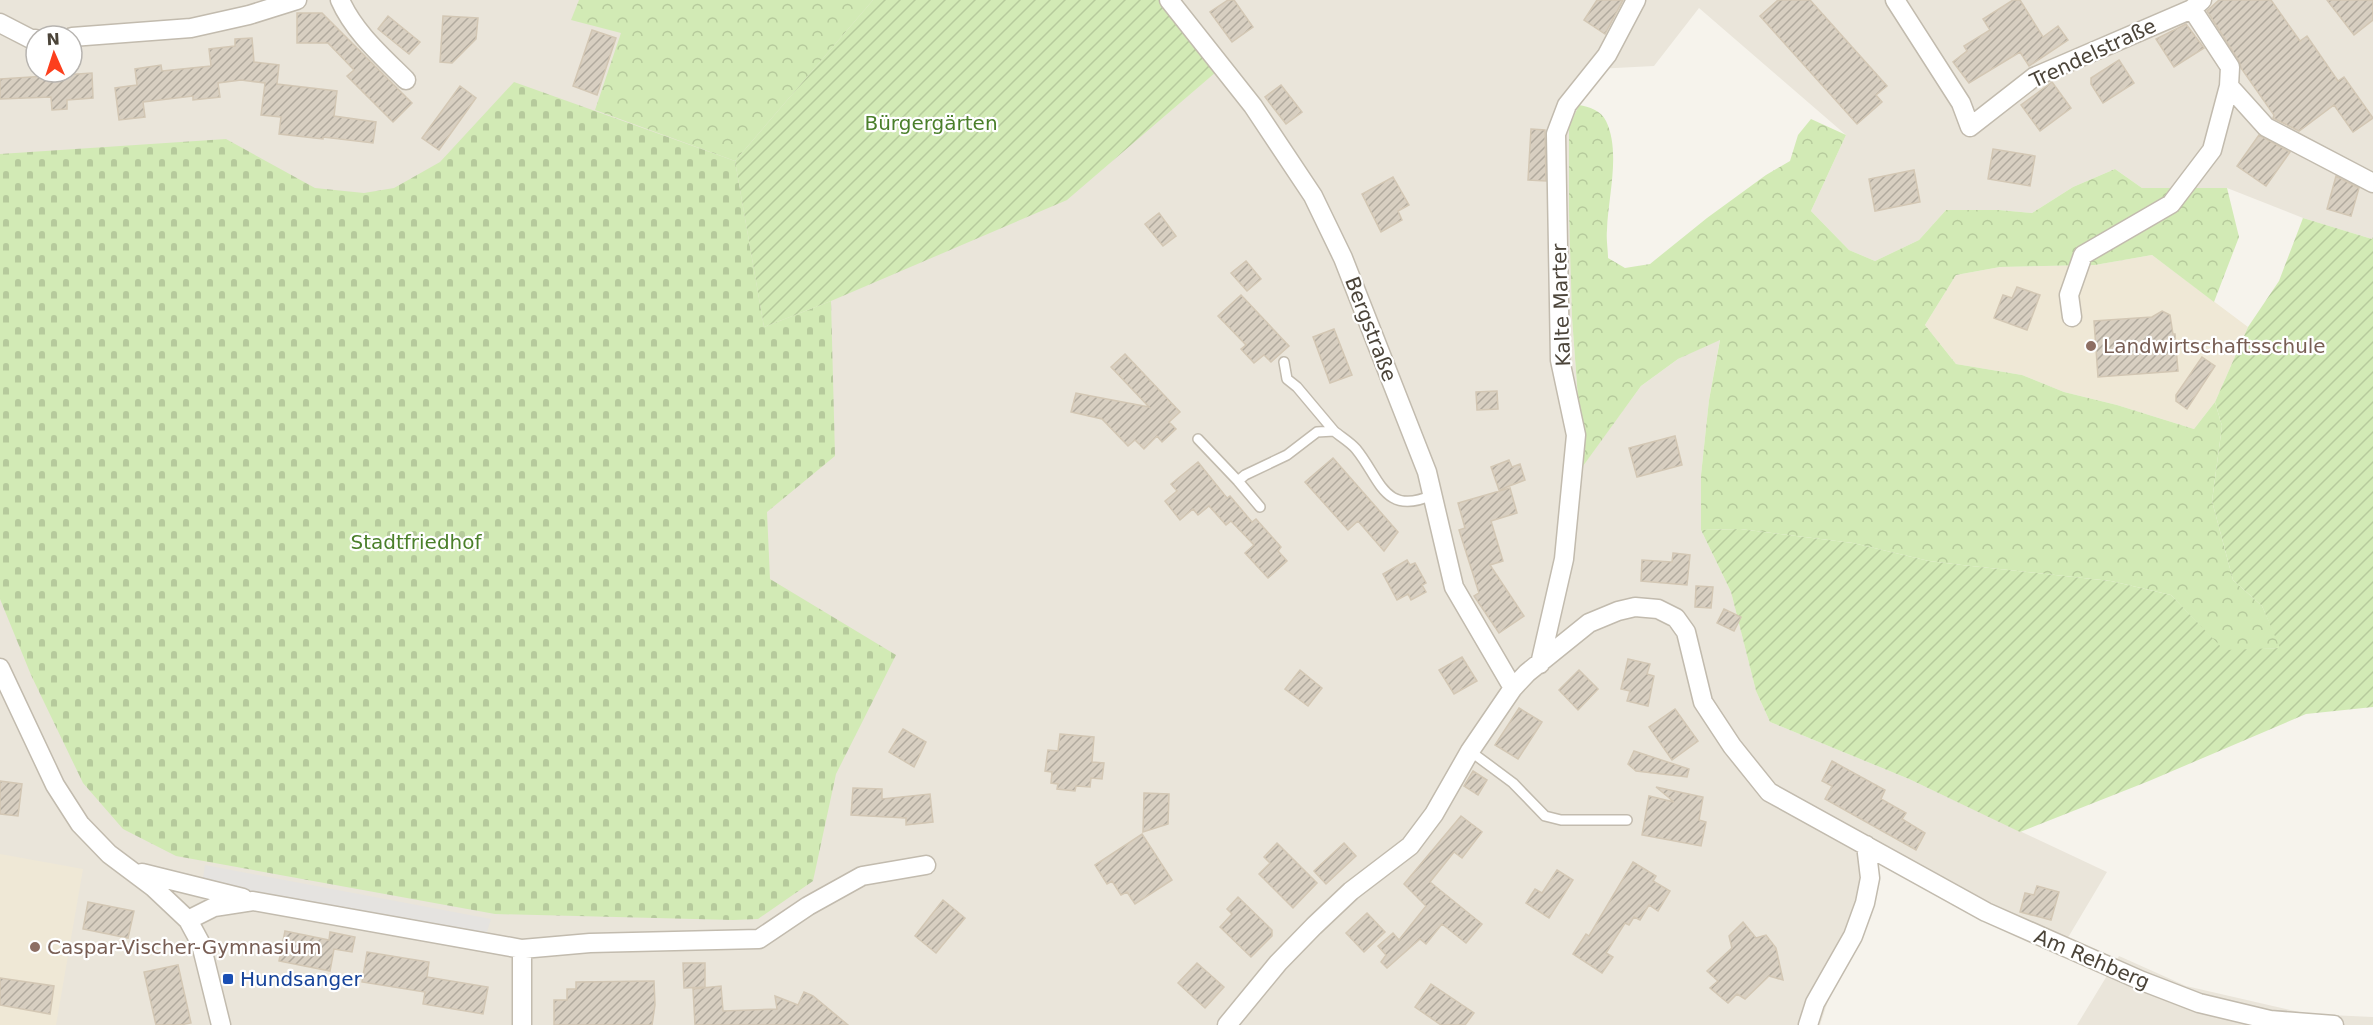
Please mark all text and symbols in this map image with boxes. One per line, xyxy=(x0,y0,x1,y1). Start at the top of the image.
street label: Trendelstraße xyxy=(2025,13,2160,93)
north arrow xyxy=(24,24,84,84)
text: N xyxy=(46,30,60,49)
park label: Bürgergärten xyxy=(864,111,998,135)
street label: Kalte Marter xyxy=(1547,242,1575,367)
street label: Bergstraße xyxy=(1340,273,1402,385)
place label: Landwirtschaftsschule xyxy=(2103,334,2326,358)
marker: Landwirtschaftsschule xyxy=(2084,339,2098,353)
park label: Stadtfriedhof xyxy=(350,530,483,554)
street label: Am Rehberg xyxy=(2031,924,2153,994)
place label: Caspar-Vischer-Gymnasium xyxy=(47,935,322,959)
marker: Caspar-Vischer-Gymnasium xyxy=(28,940,42,954)
place label: Hundsanger xyxy=(240,967,362,991)
marker: Hundsanger xyxy=(221,972,235,986)

